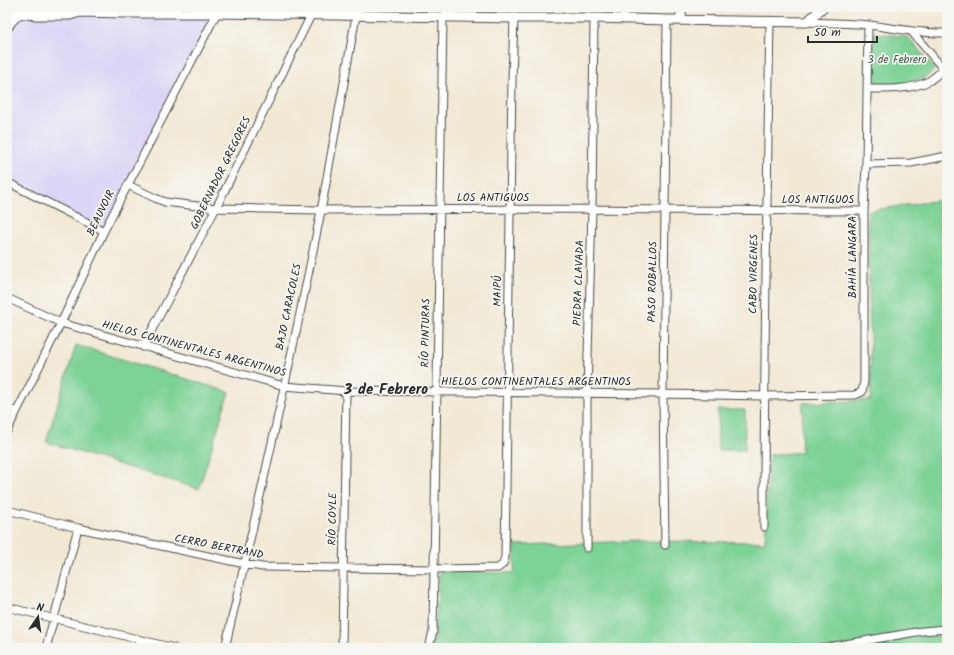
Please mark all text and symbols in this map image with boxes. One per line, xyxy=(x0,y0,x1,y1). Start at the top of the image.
scale bar xyxy=(808,18,877,44)
text: 50 m xyxy=(814,23,841,42)
park label: 3 de Febrero xyxy=(867,51,927,69)
street label: GOBERNADOR GREGORES xyxy=(186,113,256,233)
street label: BEAUVOIR xyxy=(82,186,120,239)
street label: LOS ANTIGUOS xyxy=(457,189,529,207)
street label: LOS ANTIGUOS xyxy=(782,191,854,209)
street label: BAHÍA LANGARA xyxy=(844,216,862,298)
street label: CABO VIRGENES xyxy=(744,234,764,314)
street label: PIEDRA CLAVADA xyxy=(569,239,590,326)
street label: PASO ROBALLOS xyxy=(643,241,663,323)
street label: BAJO CARACOLES xyxy=(271,262,307,352)
street label: MAIPÚ xyxy=(489,275,507,307)
street label: RÍO PINTURAS xyxy=(416,298,436,368)
street label: HIELOS CONTINENTALES ARGENTINOS xyxy=(100,316,288,382)
street label: HIELOS CONTINENTALES ARGENTINOS xyxy=(441,373,631,391)
district label: 3 de Febrero xyxy=(343,378,428,402)
street label: RÍO COYLE xyxy=(324,492,342,546)
street label: CERRO BERTRAND xyxy=(173,530,265,564)
north arrow xyxy=(18,597,58,637)
text: N xyxy=(35,599,45,618)

